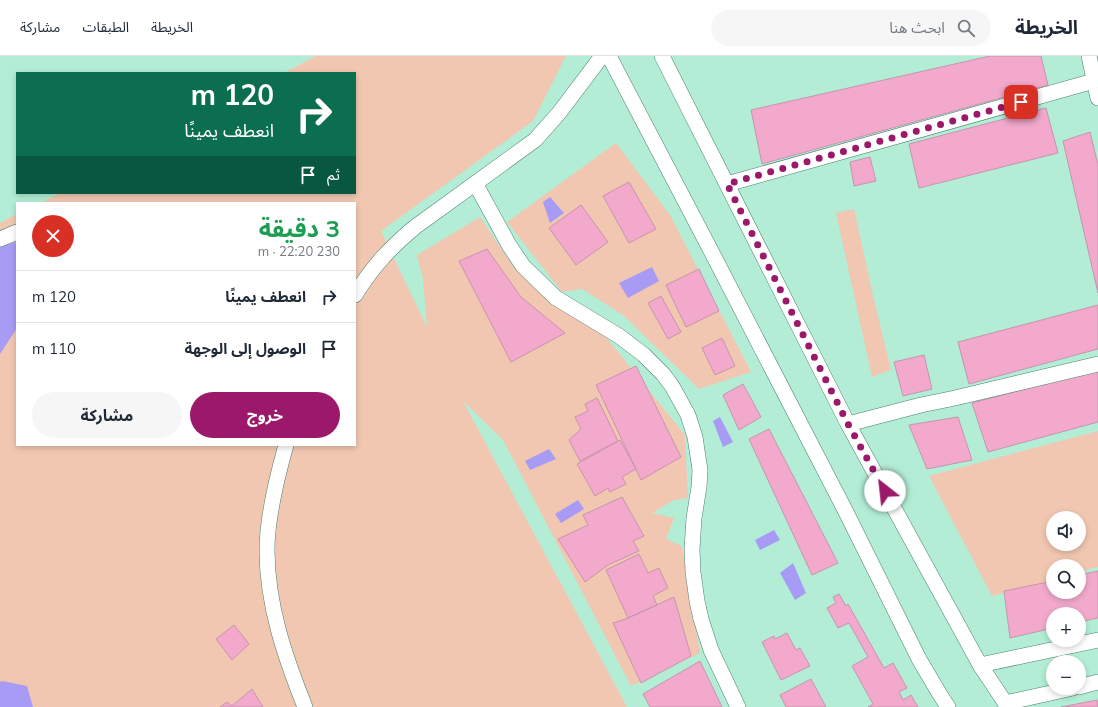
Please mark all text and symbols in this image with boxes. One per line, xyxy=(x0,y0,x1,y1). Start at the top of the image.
search box xyxy=(711,10,991,46)
text: الخريطة xyxy=(1015,15,1078,39)
icon: search xyxy=(955,17,977,39)
text: مشاركة xyxy=(20,18,60,36)
text: الطبقات xyxy=(82,18,129,36)
text: الخريطة xyxy=(151,18,193,36)
text: ابحث هنا xyxy=(889,18,945,37)
text: 120 m xyxy=(191,77,274,112)
pin xyxy=(1004,85,1038,119)
icon: right xyxy=(288,88,340,140)
icon: arrive xyxy=(1010,91,1032,113)
text: انعطف يمينًا xyxy=(184,119,274,142)
icon: arrive xyxy=(297,164,319,186)
text: ثم xyxy=(327,165,340,184)
text: 3 دقيقة xyxy=(259,213,340,243)
button: close xyxy=(32,215,74,257)
text: 230 m · 22:20 xyxy=(258,243,340,259)
icon: right xyxy=(318,286,340,308)
text: 120 m xyxy=(32,287,76,306)
text: انعطف يمينًا xyxy=(225,287,306,306)
icon: arrive xyxy=(318,338,340,360)
text: 110 m xyxy=(32,339,76,358)
text: الوصول إلى الوجهة xyxy=(185,339,306,358)
button: مشاركة xyxy=(32,392,182,438)
button: خروج xyxy=(190,392,340,438)
position arrow xyxy=(864,470,906,512)
map controls xyxy=(1046,511,1086,695)
button: sound xyxy=(1046,511,1086,551)
button: search xyxy=(1046,559,1086,599)
button: + xyxy=(1046,607,1086,647)
button: − xyxy=(1046,655,1086,695)

